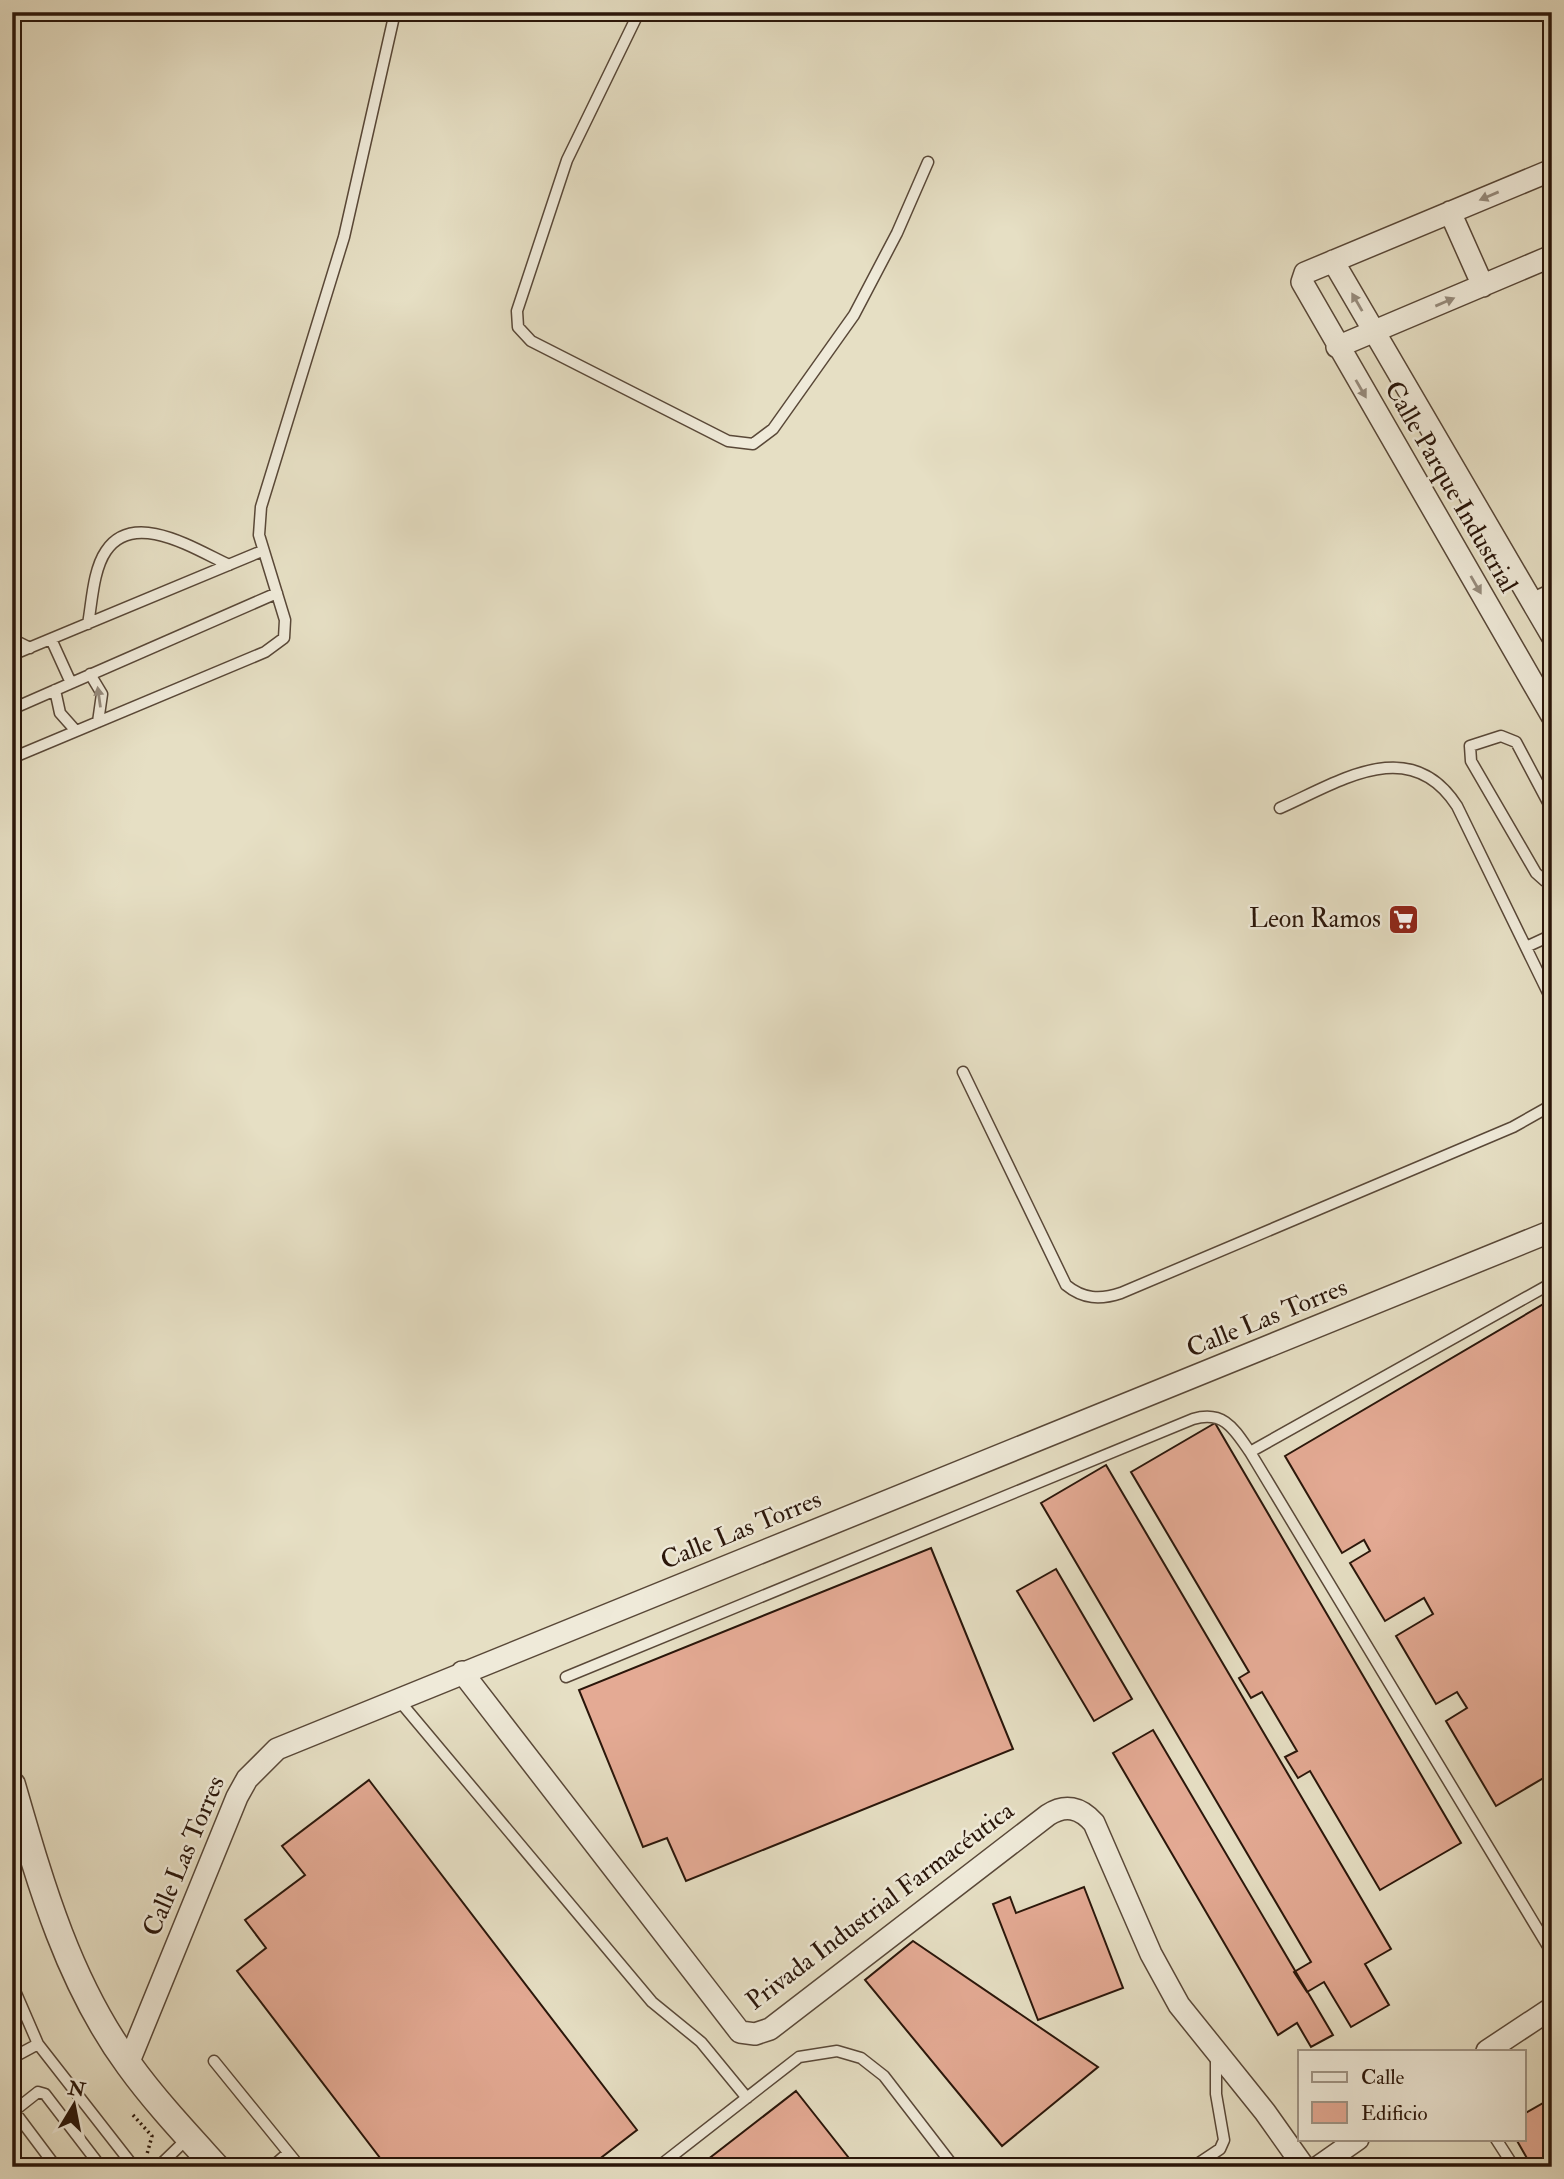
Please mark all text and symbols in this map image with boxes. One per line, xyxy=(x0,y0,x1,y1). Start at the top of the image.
one-way arrow xyxy=(1478,191,1499,202)
one-way arrow xyxy=(1351,292,1363,311)
one-way arrow xyxy=(1435,296,1456,307)
street label: Calle Parque Industrial xyxy=(1377,376,1525,599)
one-way arrow xyxy=(1355,379,1367,398)
one-way arrow xyxy=(1470,576,1482,595)
one-way arrow xyxy=(94,686,105,708)
supermarket icon: Leon Ramos xyxy=(1387,902,1421,936)
place label: Leon Ramos xyxy=(1249,903,1381,935)
street label: Calle Las Torres xyxy=(1182,1271,1352,1365)
street label: Calle Las Torres xyxy=(656,1483,826,1577)
street label: Calle Las Torres xyxy=(136,1771,232,1941)
street label: Privada Industrial Farmacéutica xyxy=(740,1795,1020,2017)
legend xyxy=(1298,2050,1526,2140)
text: Calle xyxy=(1361,2064,1405,2091)
north arrow xyxy=(38,2070,108,2140)
text: N xyxy=(65,2076,88,2103)
text: Edificio xyxy=(1361,2100,1428,2127)

